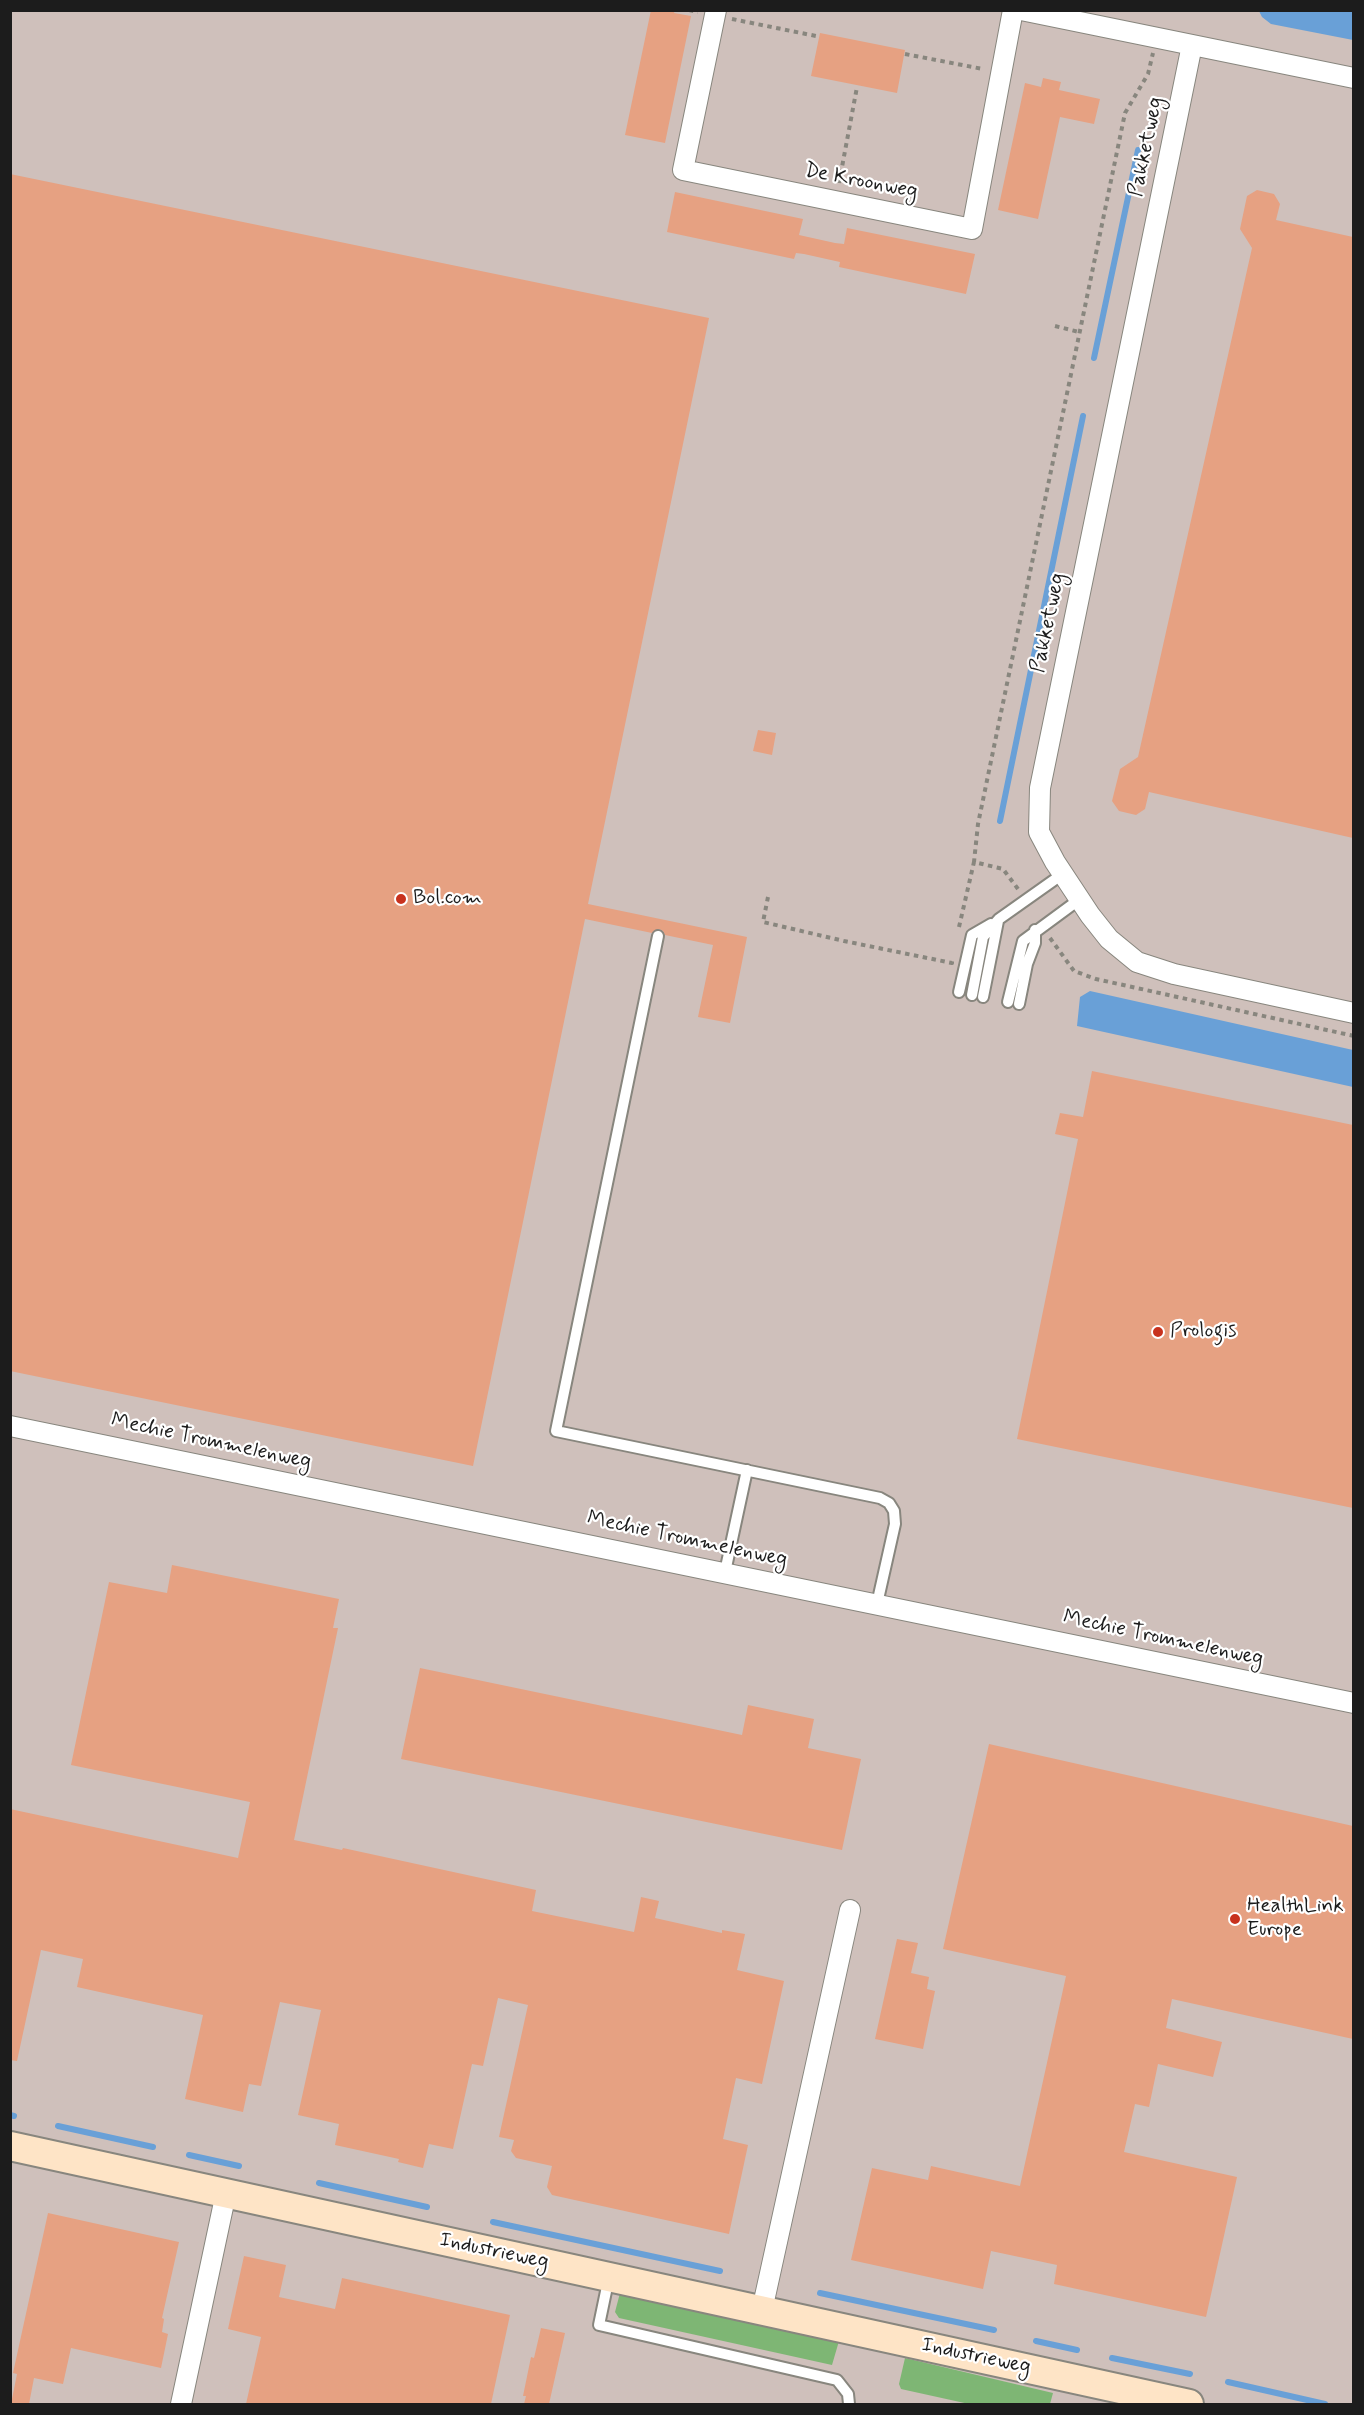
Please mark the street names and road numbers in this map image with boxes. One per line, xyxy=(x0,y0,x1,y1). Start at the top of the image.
street label: Pakketweg xyxy=(1124,95,1170,199)
street label: De Kroonweg xyxy=(802,159,920,205)
street label: Pakketweg xyxy=(1026,571,1072,675)
street label: Mechie Trommelenweg xyxy=(109,1408,313,1476)
street label: Mechie Trommelenweg xyxy=(585,1506,789,1574)
street label: Mechie Trommelenweg xyxy=(1061,1605,1265,1673)
street label: Industrieweg xyxy=(437,2228,551,2276)
street label: Industrieweg xyxy=(919,2333,1033,2381)

